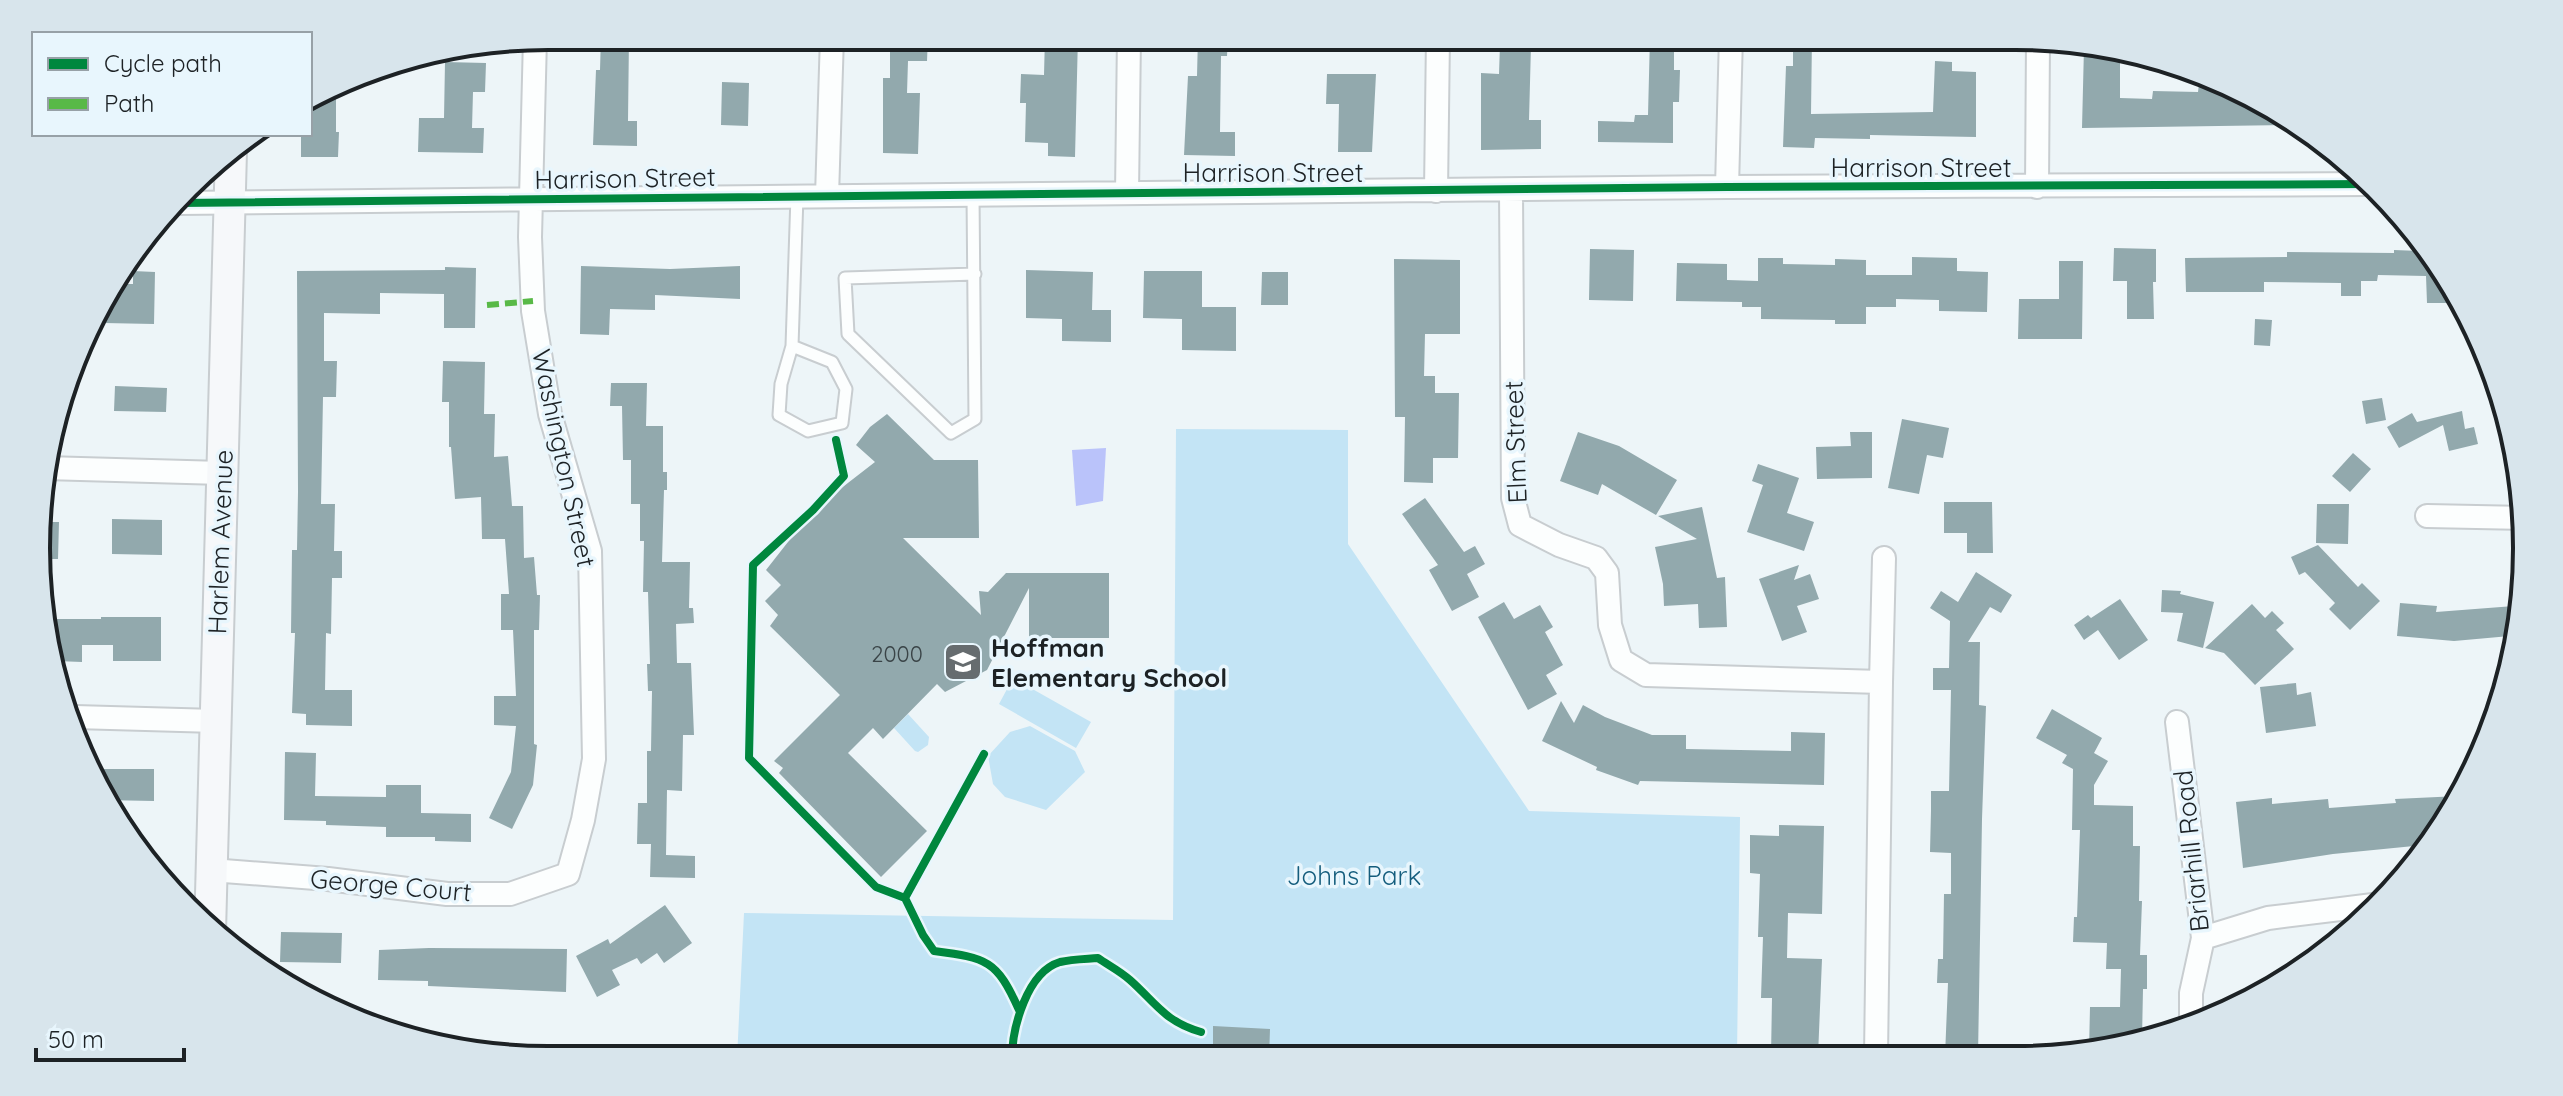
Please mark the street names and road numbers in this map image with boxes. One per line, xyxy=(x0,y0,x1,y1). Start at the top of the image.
street label: Harrison Street xyxy=(1830,151,2012,184)
street label: Harrison Street xyxy=(1182,156,1364,189)
street label: Harrison Street xyxy=(534,160,716,196)
street label: Washington Street xyxy=(525,346,603,570)
street label: Elm Street xyxy=(1496,380,1534,504)
street label: Harlem Avenue xyxy=(200,449,240,635)
street label: Briarhill Road xyxy=(2166,769,2216,933)
street label: George Court xyxy=(309,862,473,908)

